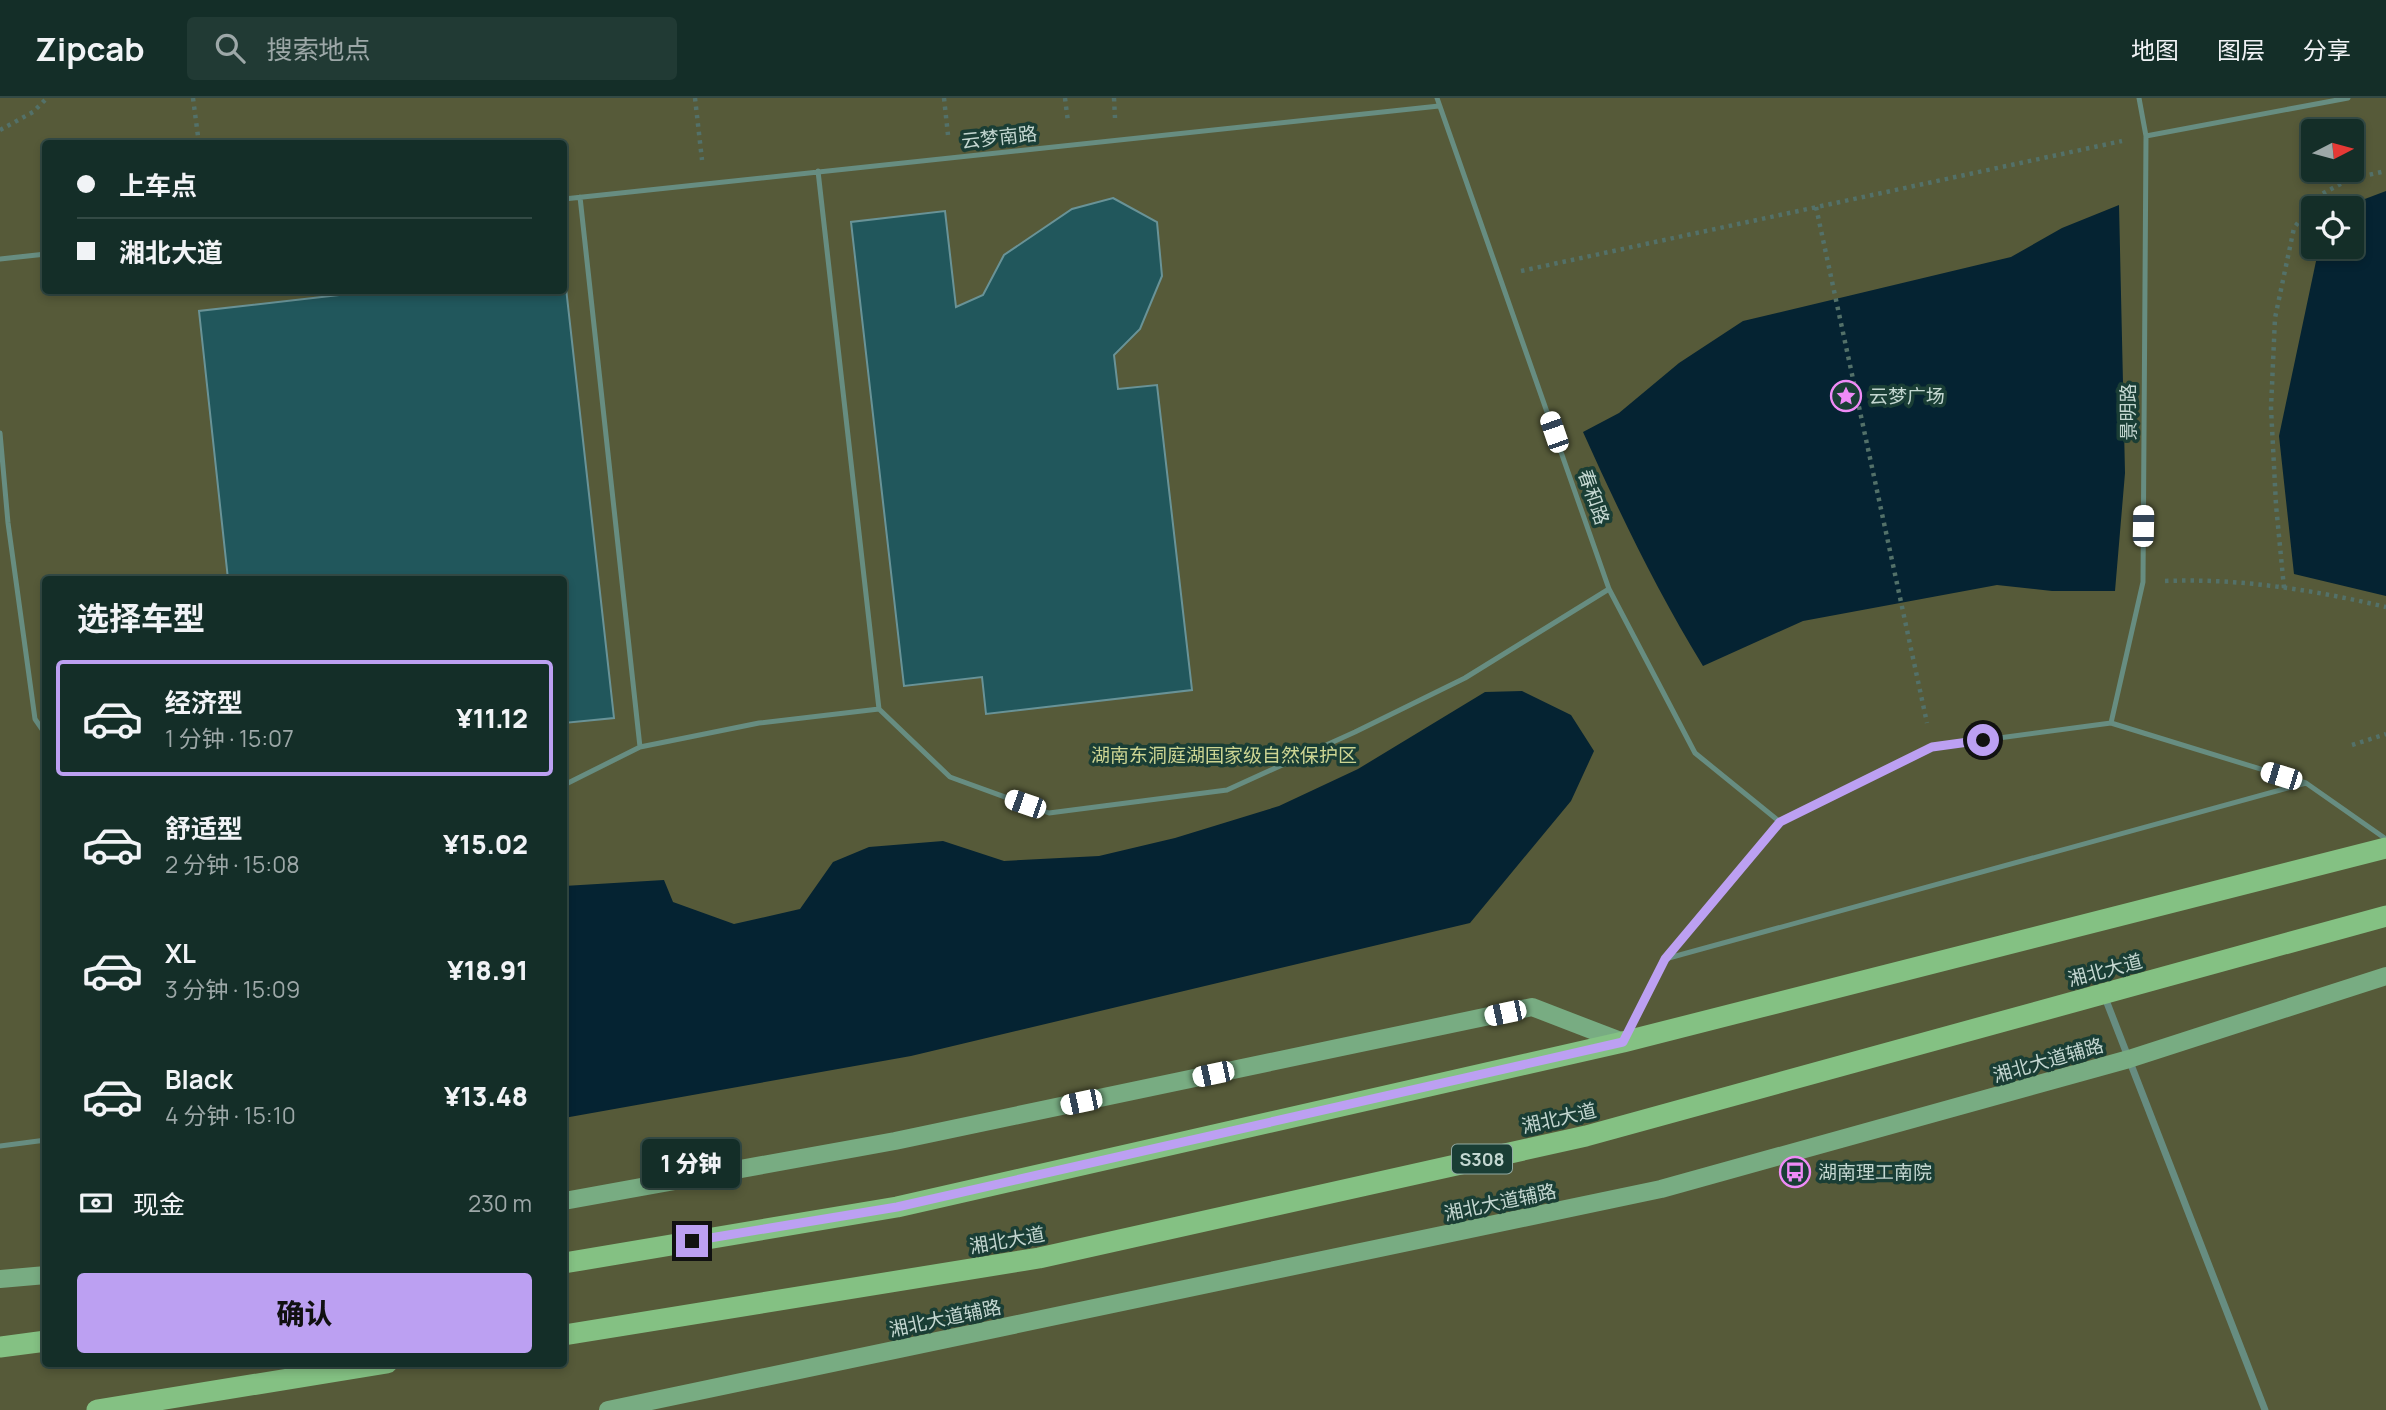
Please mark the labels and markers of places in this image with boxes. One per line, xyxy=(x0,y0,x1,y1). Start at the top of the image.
place icon: 云梦广场 xyxy=(1829,379,1863,413)
place label: 云梦广场 xyxy=(1869,383,1945,409)
bus stop icon: 湖南理工南院 xyxy=(1778,1155,1812,1189)
place label: 湖南理工南院 xyxy=(1818,1159,1932,1185)

